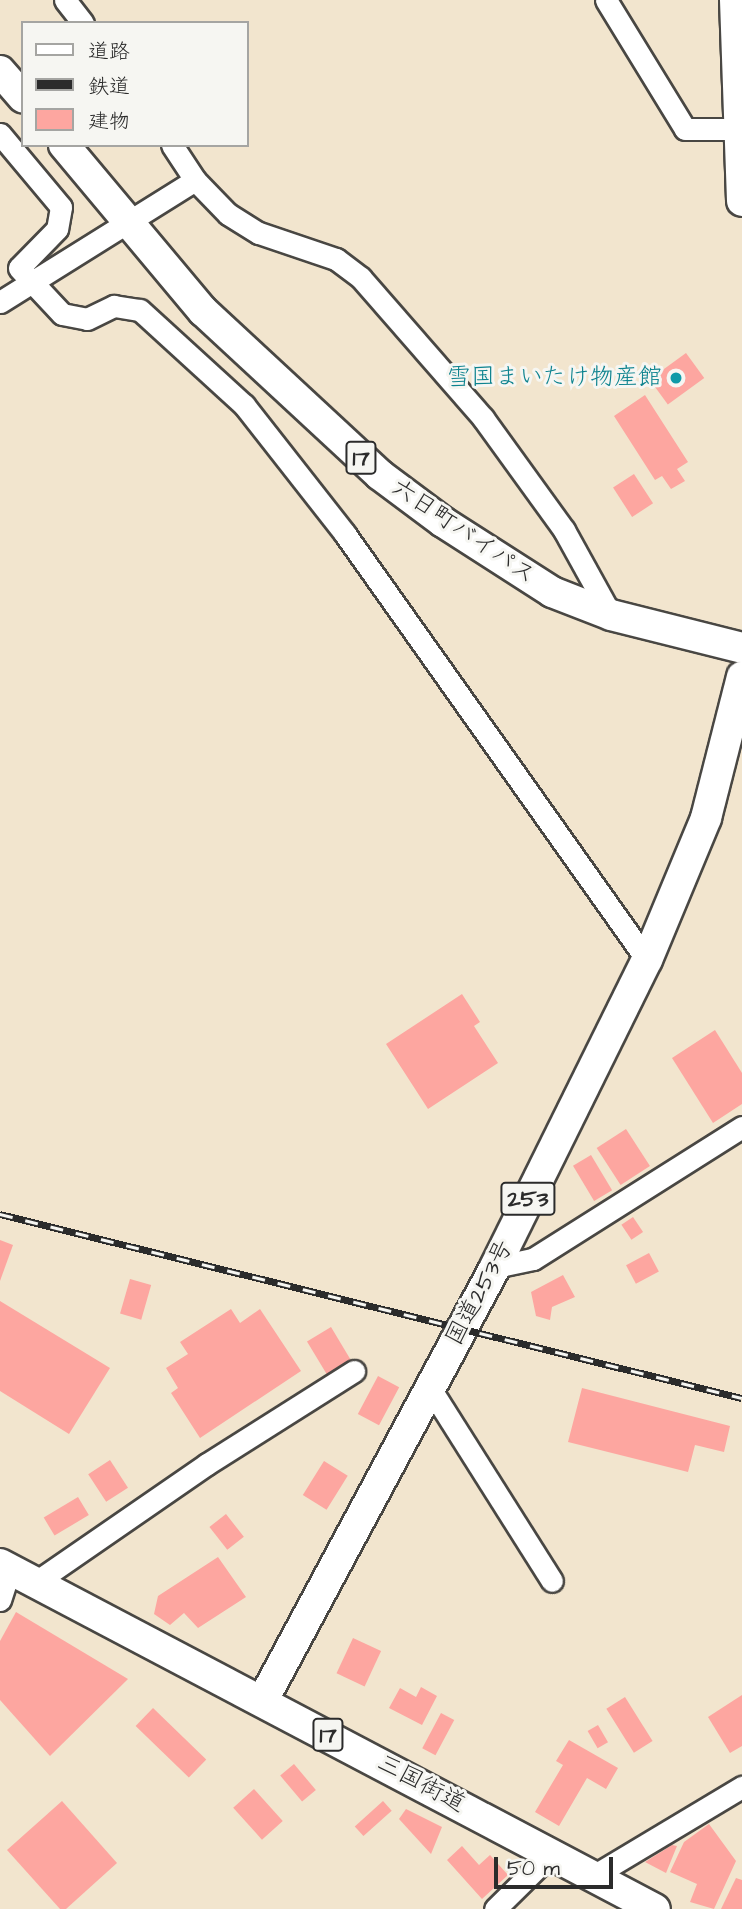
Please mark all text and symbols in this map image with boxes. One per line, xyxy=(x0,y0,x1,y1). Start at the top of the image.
legend xyxy=(21,21,248,147)
text: 道路 xyxy=(88,37,130,66)
text: 鉄道 xyxy=(88,72,130,101)
text: 建物 xyxy=(88,107,130,136)
place label: 雪国まいたけ物産館 xyxy=(446,364,662,392)
marker: 雪国まいたけ物産館 xyxy=(668,370,684,386)
road number: 17 xyxy=(345,438,377,478)
street label: 六日町バイパス xyxy=(385,473,541,591)
road number: 253 xyxy=(500,1180,556,1218)
street label: 国道253号 xyxy=(440,1235,520,1351)
road number: 17 xyxy=(312,1716,344,1754)
street label: 三国街道 xyxy=(372,1749,470,1819)
scale bar xyxy=(497,1842,616,1886)
text: 50 m xyxy=(507,1854,560,1883)

